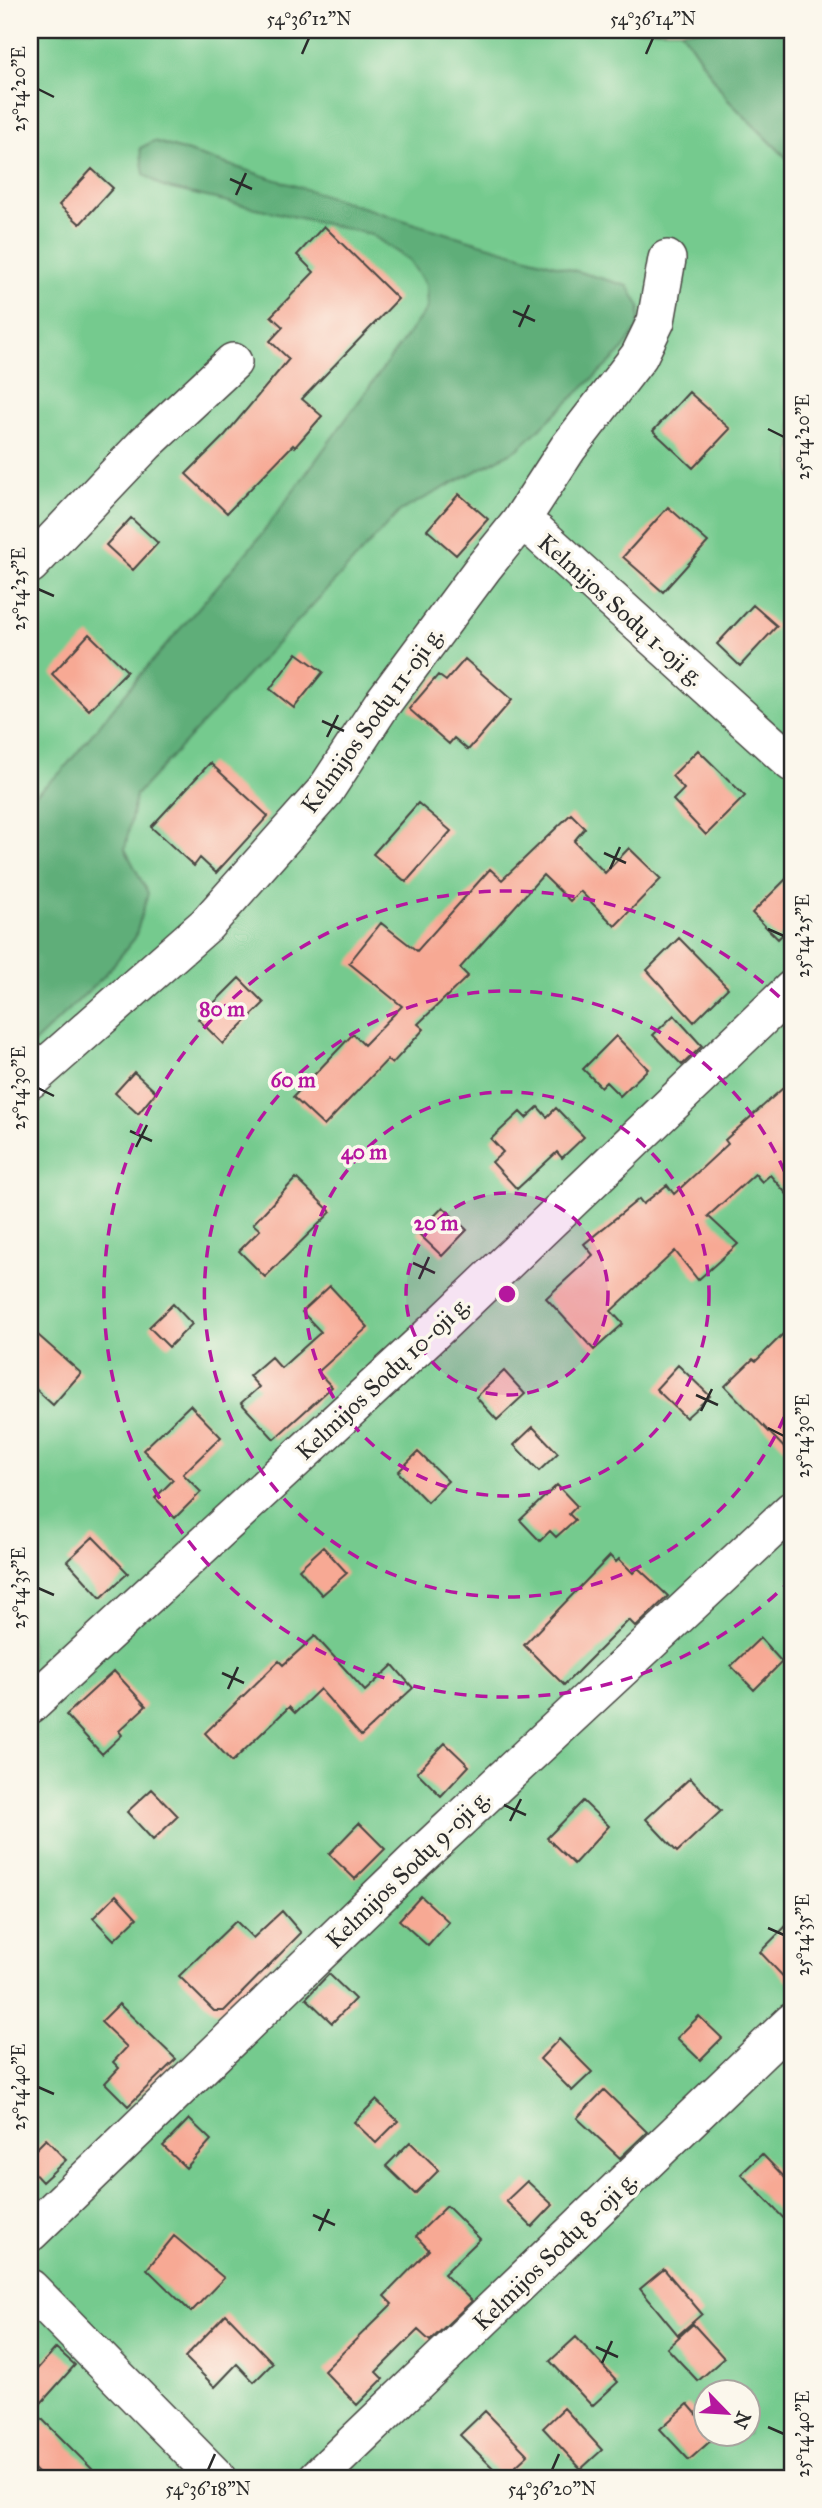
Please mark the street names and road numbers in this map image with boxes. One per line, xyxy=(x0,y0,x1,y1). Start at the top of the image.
street label: Kelmijos Sodų 1-oji g. xyxy=(532,527,710,693)
street label: Kelmijos Sodų 11-oji g. xyxy=(294,621,450,819)
street label: Kelmijos Sodų 10-oji g. xyxy=(290,1289,476,1467)
street label: Kelmijos Sodų 9-oji g. xyxy=(320,1783,496,1955)
street label: Kelmijos Sodų 8-oji g. xyxy=(467,2165,643,2337)

